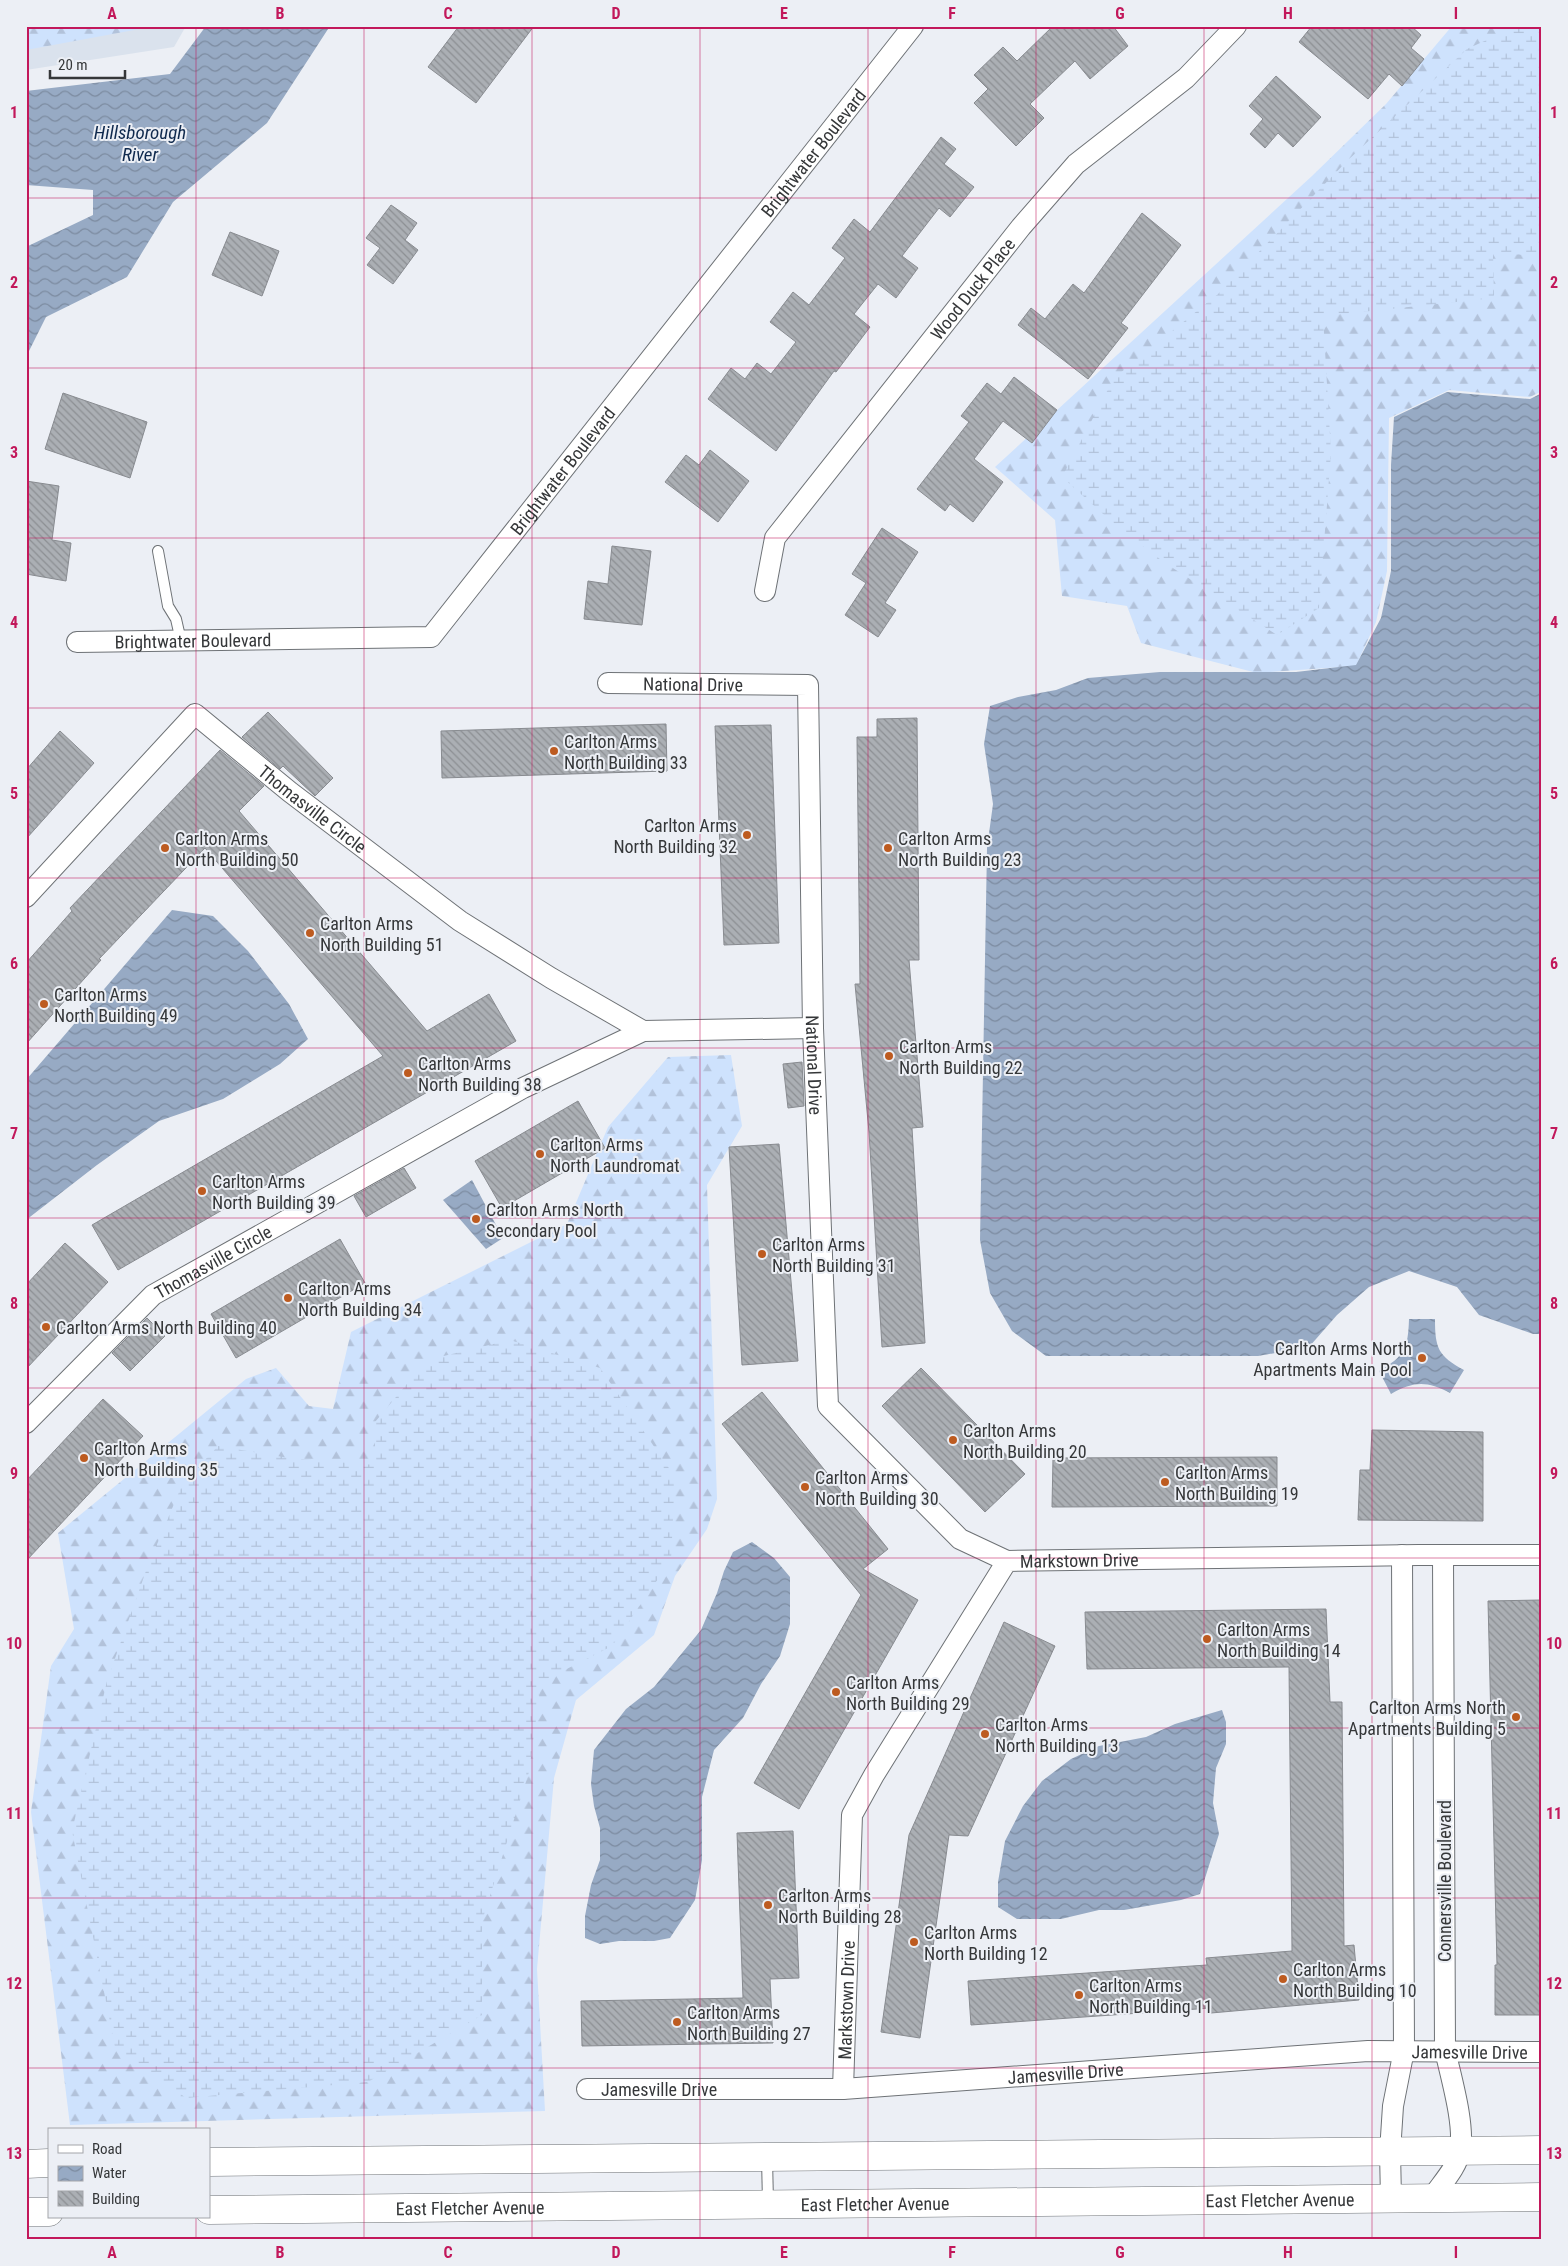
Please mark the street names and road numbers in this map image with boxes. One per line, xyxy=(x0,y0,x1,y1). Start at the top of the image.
street label: Brightwater Boulevard xyxy=(756,85,870,221)
street label: Wood Duck Place xyxy=(926,234,1019,344)
street label: Brightwater Boulevard xyxy=(506,403,619,539)
street label: Brightwater Boulevard xyxy=(115,629,271,652)
street label: National Drive xyxy=(643,673,743,695)
street label: Thomasville Circle xyxy=(254,760,371,857)
street label: National Drive xyxy=(802,1015,827,1115)
street label: Thomasville Circle xyxy=(151,1220,275,1303)
street label: Markstown Drive xyxy=(1020,1549,1139,1571)
street label: Connersville Boulevard xyxy=(1434,1800,1455,1962)
street label: Markstown Drive xyxy=(833,1940,858,2060)
street label: Jamesville Drive xyxy=(1411,2041,1528,2062)
street label: Jamesville Drive xyxy=(1007,2058,1124,2088)
street label: Jamesville Drive xyxy=(601,2079,717,2100)
street label: East Fletcher Avenue xyxy=(1205,2188,1354,2211)
street label: East Fletcher Avenue xyxy=(800,2192,949,2215)
street label: East Fletcher Avenue xyxy=(395,2196,544,2219)

